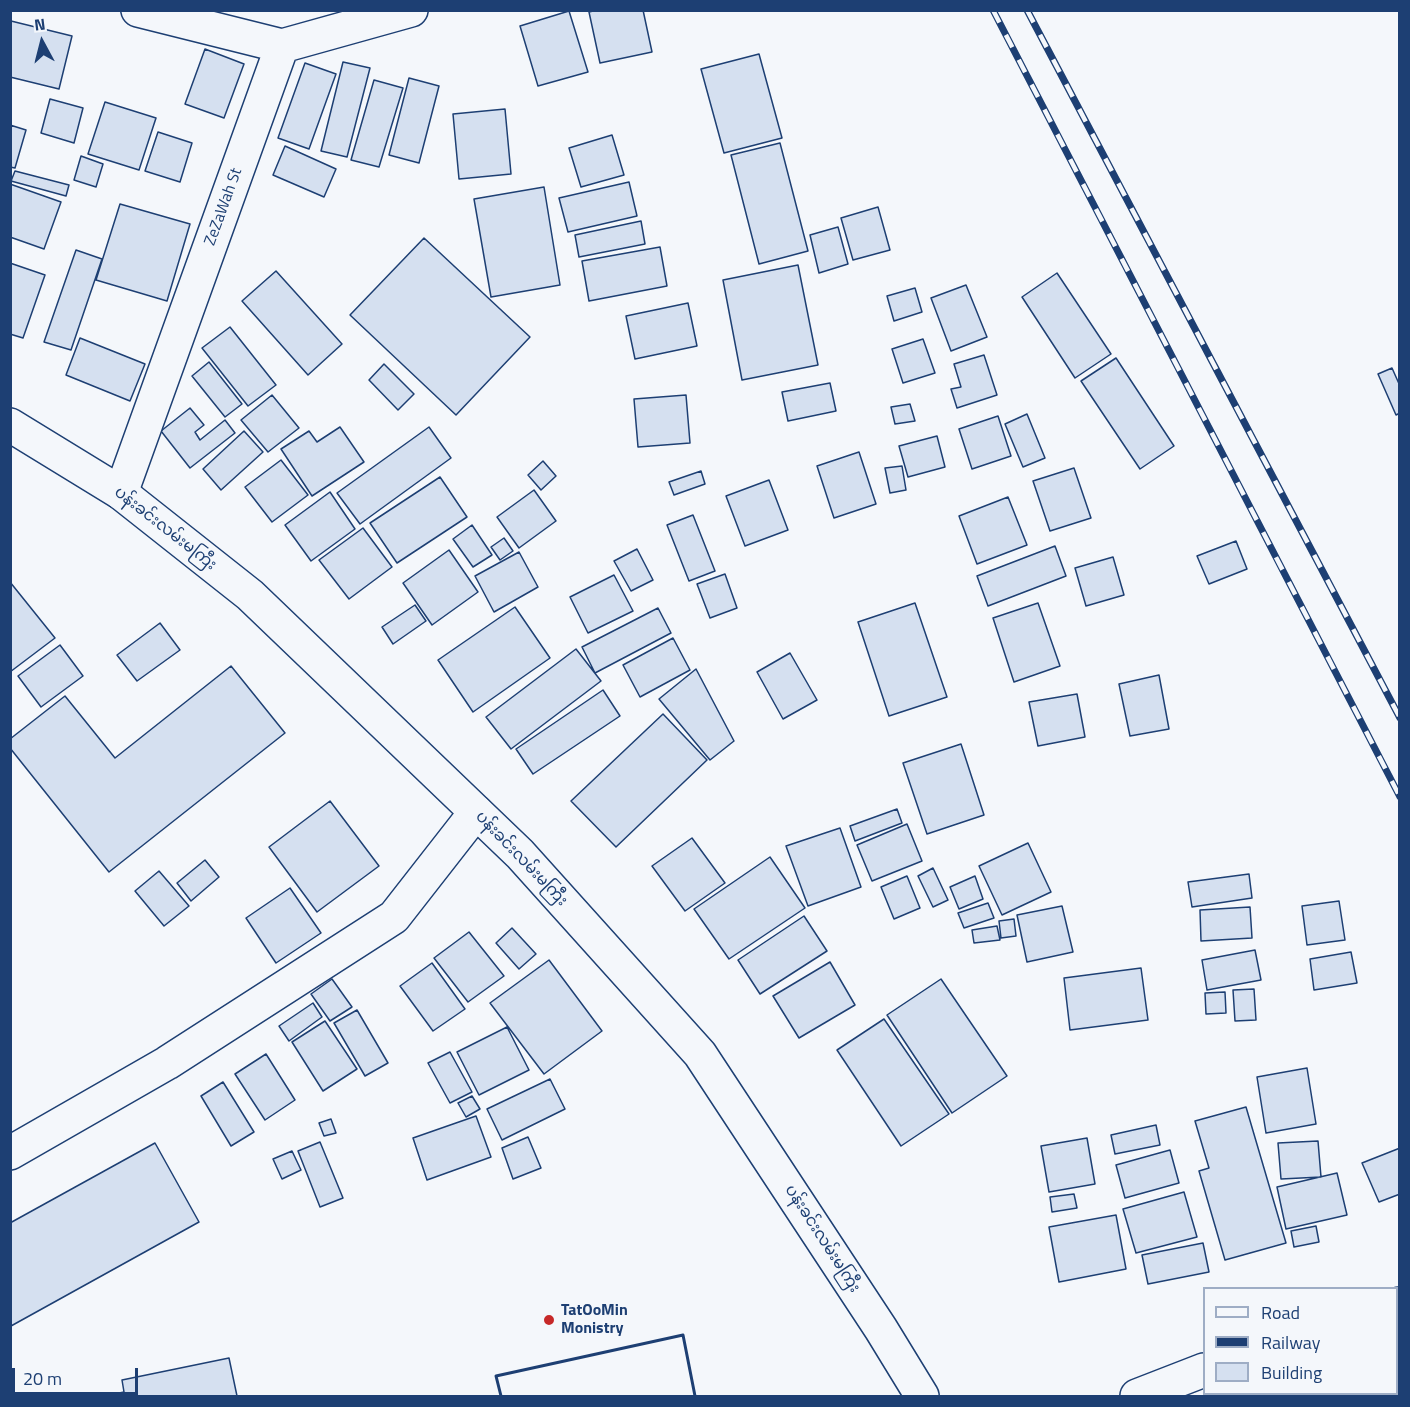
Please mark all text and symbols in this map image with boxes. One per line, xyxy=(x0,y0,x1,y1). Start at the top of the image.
north arrow xyxy=(12,12,72,72)
text: N xyxy=(33,12,47,37)
street label: ZeZaWah St xyxy=(201,166,247,248)
street label: ပန်းခင်းလမ်းမကြီး xyxy=(110,483,220,575)
street label: ပန်းခင်းလမ်းမကြီး xyxy=(471,808,571,910)
street label: ပန်းခင်းလမ်းမကြီး xyxy=(780,1182,864,1296)
legend xyxy=(1203,1287,1398,1395)
text: Road xyxy=(1261,1299,1300,1326)
place label: TatOoMin Monistry xyxy=(561,1301,628,1339)
marker: TatOoMin Monistry xyxy=(542,1313,556,1327)
text: Railway xyxy=(1261,1329,1320,1356)
scale bar xyxy=(15,1356,141,1394)
text: Building xyxy=(1261,1359,1322,1386)
text: 20 m xyxy=(23,1365,62,1392)

